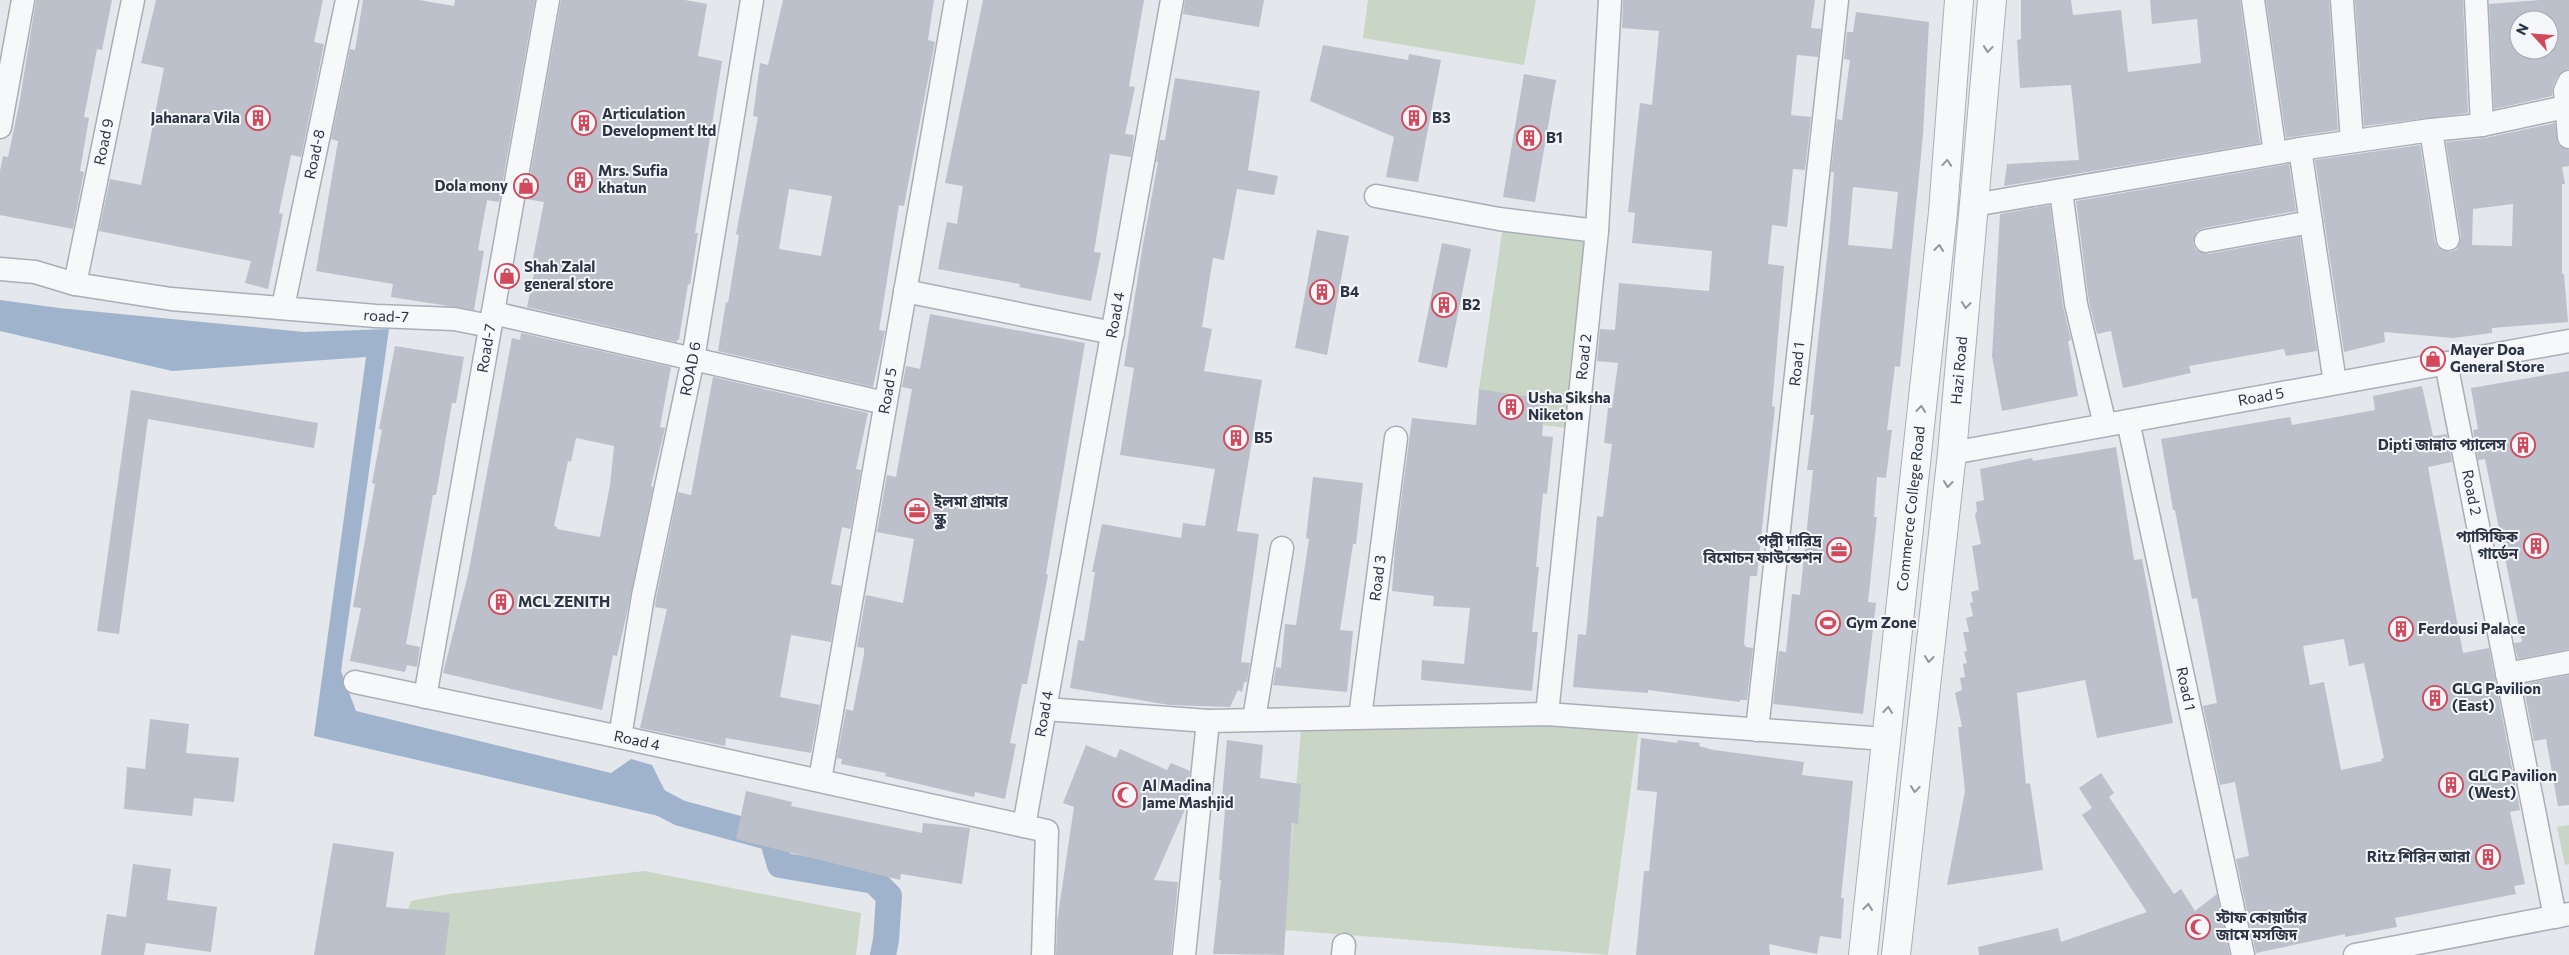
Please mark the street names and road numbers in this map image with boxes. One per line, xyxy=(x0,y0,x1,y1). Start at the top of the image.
street label: Road 9 xyxy=(90,117,117,167)
street label: Road-8 xyxy=(300,128,328,181)
street label: Road 4 xyxy=(1102,290,1128,340)
street label: road-7 xyxy=(363,305,409,325)
street label: Road-7 xyxy=(472,322,499,374)
street label: Road 2 xyxy=(1572,333,1594,381)
street label: Hazi Road xyxy=(1946,336,1970,405)
street label: ROAD 6 xyxy=(675,340,704,397)
street label: Road 1 xyxy=(1785,341,1807,387)
street label: Road 5 xyxy=(874,366,900,415)
street label: Road 5 xyxy=(2236,383,2285,409)
street label: Commerce College Road xyxy=(1892,425,1928,592)
street label: Road 2 xyxy=(2459,468,2486,517)
street label: Road 3 xyxy=(1365,554,1389,602)
street label: Road 1 xyxy=(2173,665,2200,712)
street label: Road 4 xyxy=(1030,689,1056,738)
street label: Road 4 xyxy=(612,726,662,754)

